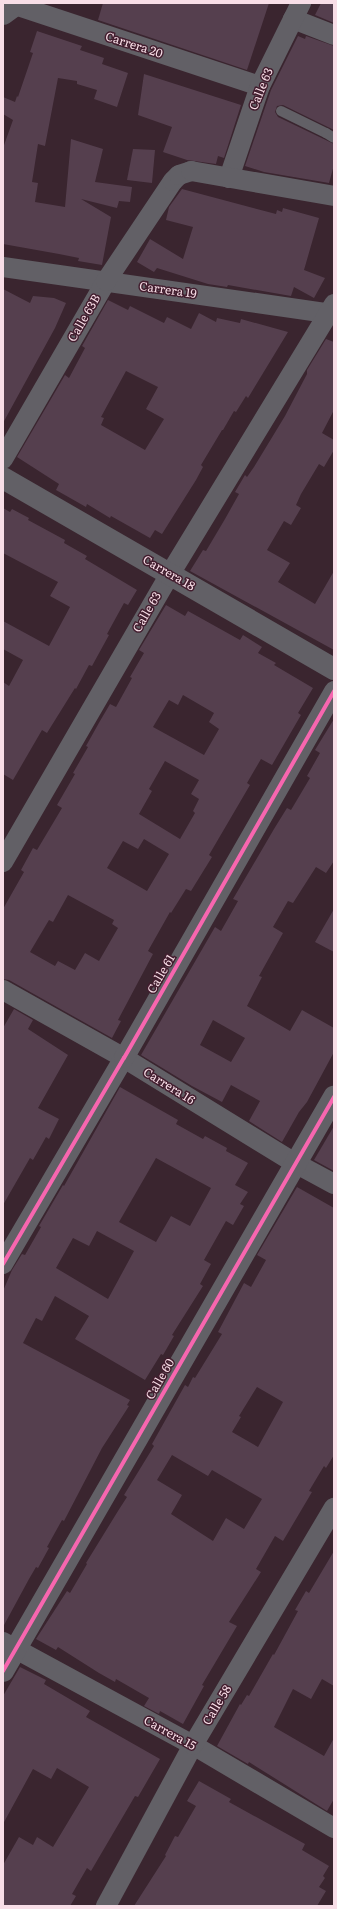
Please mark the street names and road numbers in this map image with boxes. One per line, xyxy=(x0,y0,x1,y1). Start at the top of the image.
street label: Carrera 20 xyxy=(103,29,165,61)
street label: Calle 63 xyxy=(246,66,276,112)
street label: Carrera 19 xyxy=(138,279,198,301)
street label: Calle 63B xyxy=(65,292,103,344)
street label: Carrera 18 xyxy=(140,552,198,594)
street label: Calle 63 xyxy=(130,589,164,635)
street label: Calle 61 xyxy=(144,952,178,996)
street label: Carrera 16 xyxy=(141,1065,197,1107)
street label: Calle 60 xyxy=(143,1356,177,1402)
street label: Calle 58 xyxy=(199,1682,235,1728)
street label: Carrera 15 xyxy=(141,1713,199,1753)

